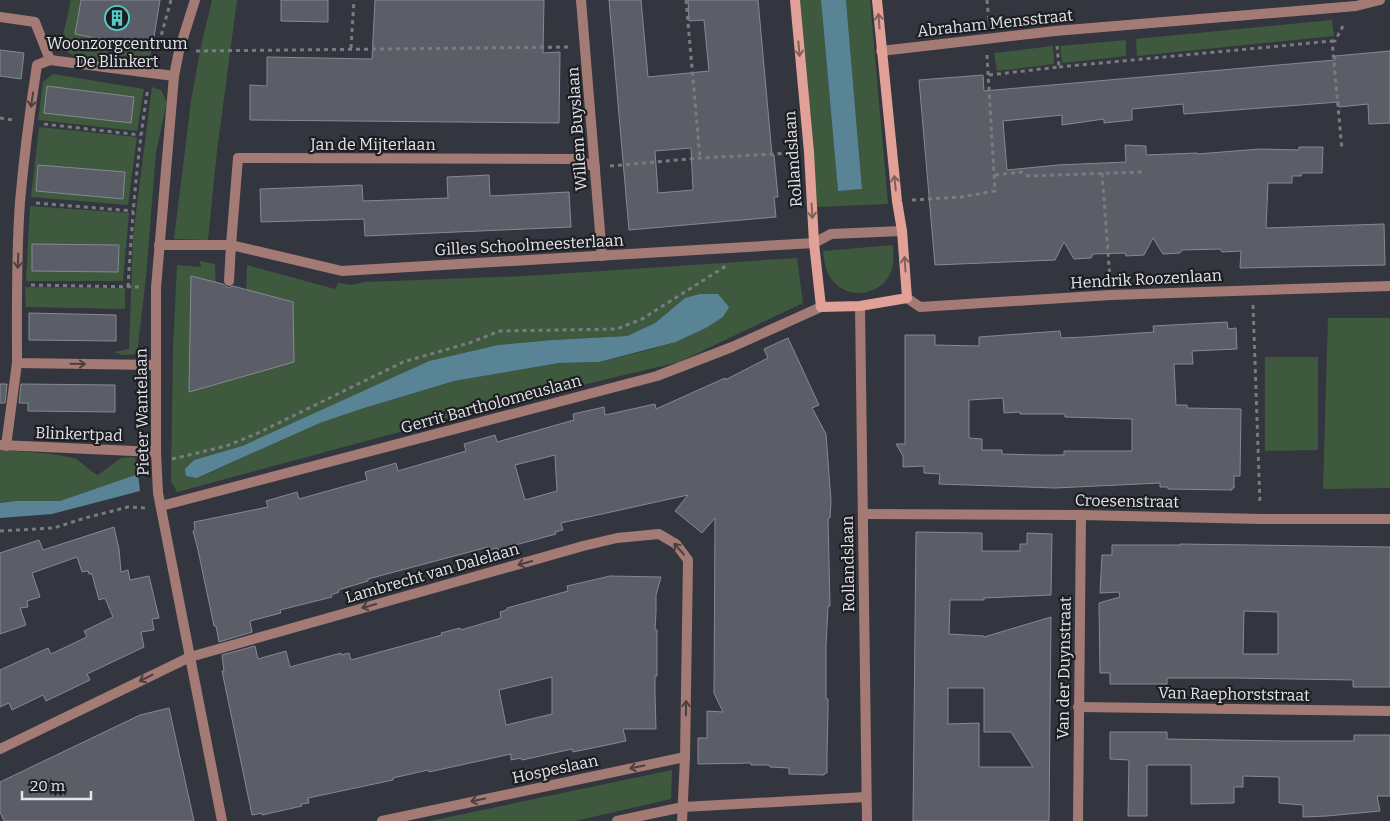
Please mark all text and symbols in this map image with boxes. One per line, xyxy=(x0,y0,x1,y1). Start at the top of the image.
building icon: Woonzorgcentrum De Blinkert xyxy=(104,5,130,31)
street label: Abraham Mensstraat xyxy=(916,5,1074,41)
one-way arrow xyxy=(874,13,884,29)
place label: Woonzorgcentrum De Blinkert xyxy=(47,34,187,71)
one-way arrow xyxy=(794,40,804,56)
street label: Willem Buyslaan xyxy=(563,66,591,192)
one-way arrow xyxy=(27,91,37,107)
street label: Rollandslaan xyxy=(780,110,806,208)
street label: Jan de Mijterlaan xyxy=(309,135,436,154)
one-way arrow xyxy=(890,175,900,191)
one-way arrow xyxy=(807,202,816,218)
street label: Gilles Schoolmeesterlaan xyxy=(434,231,624,259)
one-way arrow xyxy=(13,253,23,269)
one-way arrow xyxy=(900,257,909,273)
street label: Hendrik Roozenlaan xyxy=(1070,266,1222,292)
street label: Pieter Wantelaan xyxy=(131,348,153,476)
one-way arrow xyxy=(70,359,86,369)
street label: Gerrit Bartholomeuslaan xyxy=(399,371,583,437)
street label: Blinkertpad xyxy=(35,423,124,445)
street label: Croesenstraat xyxy=(1075,491,1180,511)
street label: Rollandslaan xyxy=(838,516,858,612)
street label: Lambrecht van Dalelaan xyxy=(343,539,521,607)
one-way arrow xyxy=(674,543,685,556)
one-way arrow xyxy=(518,558,534,568)
street label: Van der Duynstraat xyxy=(1053,596,1075,740)
one-way arrow xyxy=(361,602,377,612)
one-way arrow xyxy=(139,674,154,683)
street label: Van Raephorststraat xyxy=(1158,683,1310,705)
one-way arrow xyxy=(681,700,691,716)
street label: Hospeslaan xyxy=(510,751,600,787)
one-way arrow xyxy=(630,762,646,772)
scale bar xyxy=(22,768,91,800)
text: 20 m xyxy=(30,777,66,795)
one-way arrow xyxy=(471,796,487,805)

